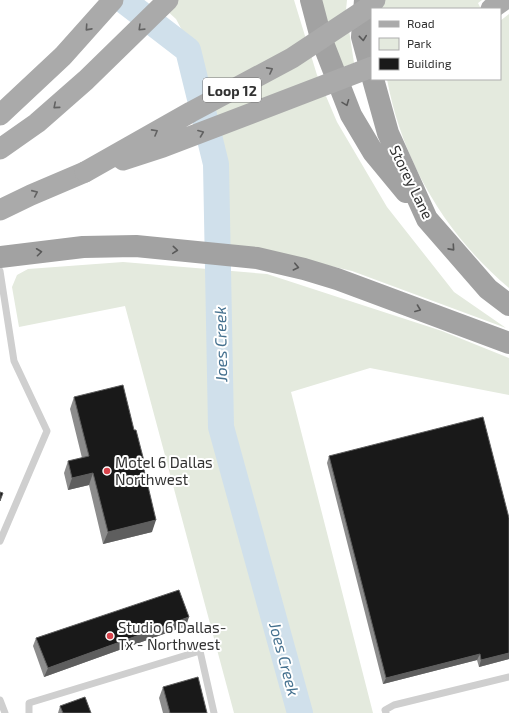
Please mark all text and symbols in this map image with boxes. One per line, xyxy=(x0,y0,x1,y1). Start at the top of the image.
legend xyxy=(371,8,501,80)
text: Road xyxy=(407,16,435,30)
one-way arrow xyxy=(85,23,93,31)
one-way arrow xyxy=(138,23,146,31)
one-way arrow xyxy=(359,34,368,41)
text: Park xyxy=(407,36,432,50)
text: Building xyxy=(407,56,452,70)
one-way arrow xyxy=(265,67,273,75)
road number: Loop 12 xyxy=(203,78,261,102)
one-way arrow xyxy=(341,99,349,107)
one-way arrow xyxy=(54,101,61,108)
one-way arrow xyxy=(151,129,158,136)
one-way arrow xyxy=(198,129,205,137)
street label: Storey Lane xyxy=(386,142,438,222)
one-way arrow xyxy=(31,190,38,198)
one-way arrow xyxy=(448,243,455,251)
one-way arrow xyxy=(172,245,178,254)
one-way arrow xyxy=(36,248,42,257)
one-way arrow xyxy=(292,262,299,270)
one-way arrow xyxy=(415,305,422,313)
water label: Joes Creek xyxy=(210,306,230,383)
place label: Motel 6 Dallas Northwest xyxy=(115,453,213,488)
marker: Motel 6 Dallas Northwest xyxy=(102,466,112,476)
place label: Studio 6 Dallas- Tx - Northwest xyxy=(118,618,226,653)
water label: Joes Creek xyxy=(266,619,304,698)
marker: Studio 6 Dallas- Tx - Northwest xyxy=(105,631,115,641)

